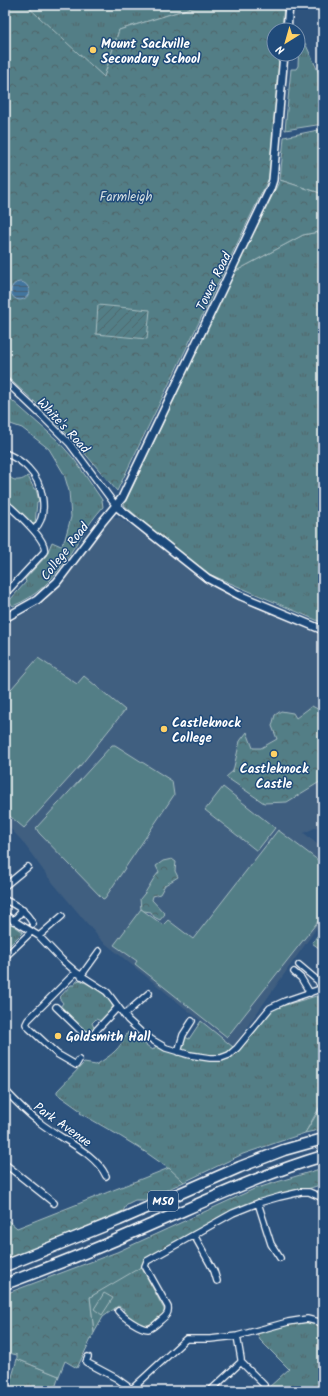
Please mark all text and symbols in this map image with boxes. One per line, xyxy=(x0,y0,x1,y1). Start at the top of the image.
north arrow xyxy=(266,22,306,62)
place label: Mount Sackville Secondary School xyxy=(101,34,201,70)
text: N xyxy=(272,40,289,58)
marker: Mount Sackville Secondary School xyxy=(88,45,98,55)
park label: Farmleigh xyxy=(100,187,152,208)
street label: Tower Road xyxy=(191,248,238,315)
street label: White's Road xyxy=(31,393,95,459)
street label: College Road xyxy=(36,518,95,586)
place label: Castleknock College xyxy=(172,713,241,749)
marker: Castleknock College xyxy=(159,724,169,734)
marker: Castleknock Castle xyxy=(269,749,279,759)
place label: Castleknock Castle xyxy=(240,759,309,795)
place label: Goldsmith Hall xyxy=(66,1027,151,1048)
marker: Goldsmith Hall xyxy=(53,1031,63,1041)
street label: Park Avenue xyxy=(29,1097,96,1153)
road number: M50 xyxy=(148,1191,178,1211)

